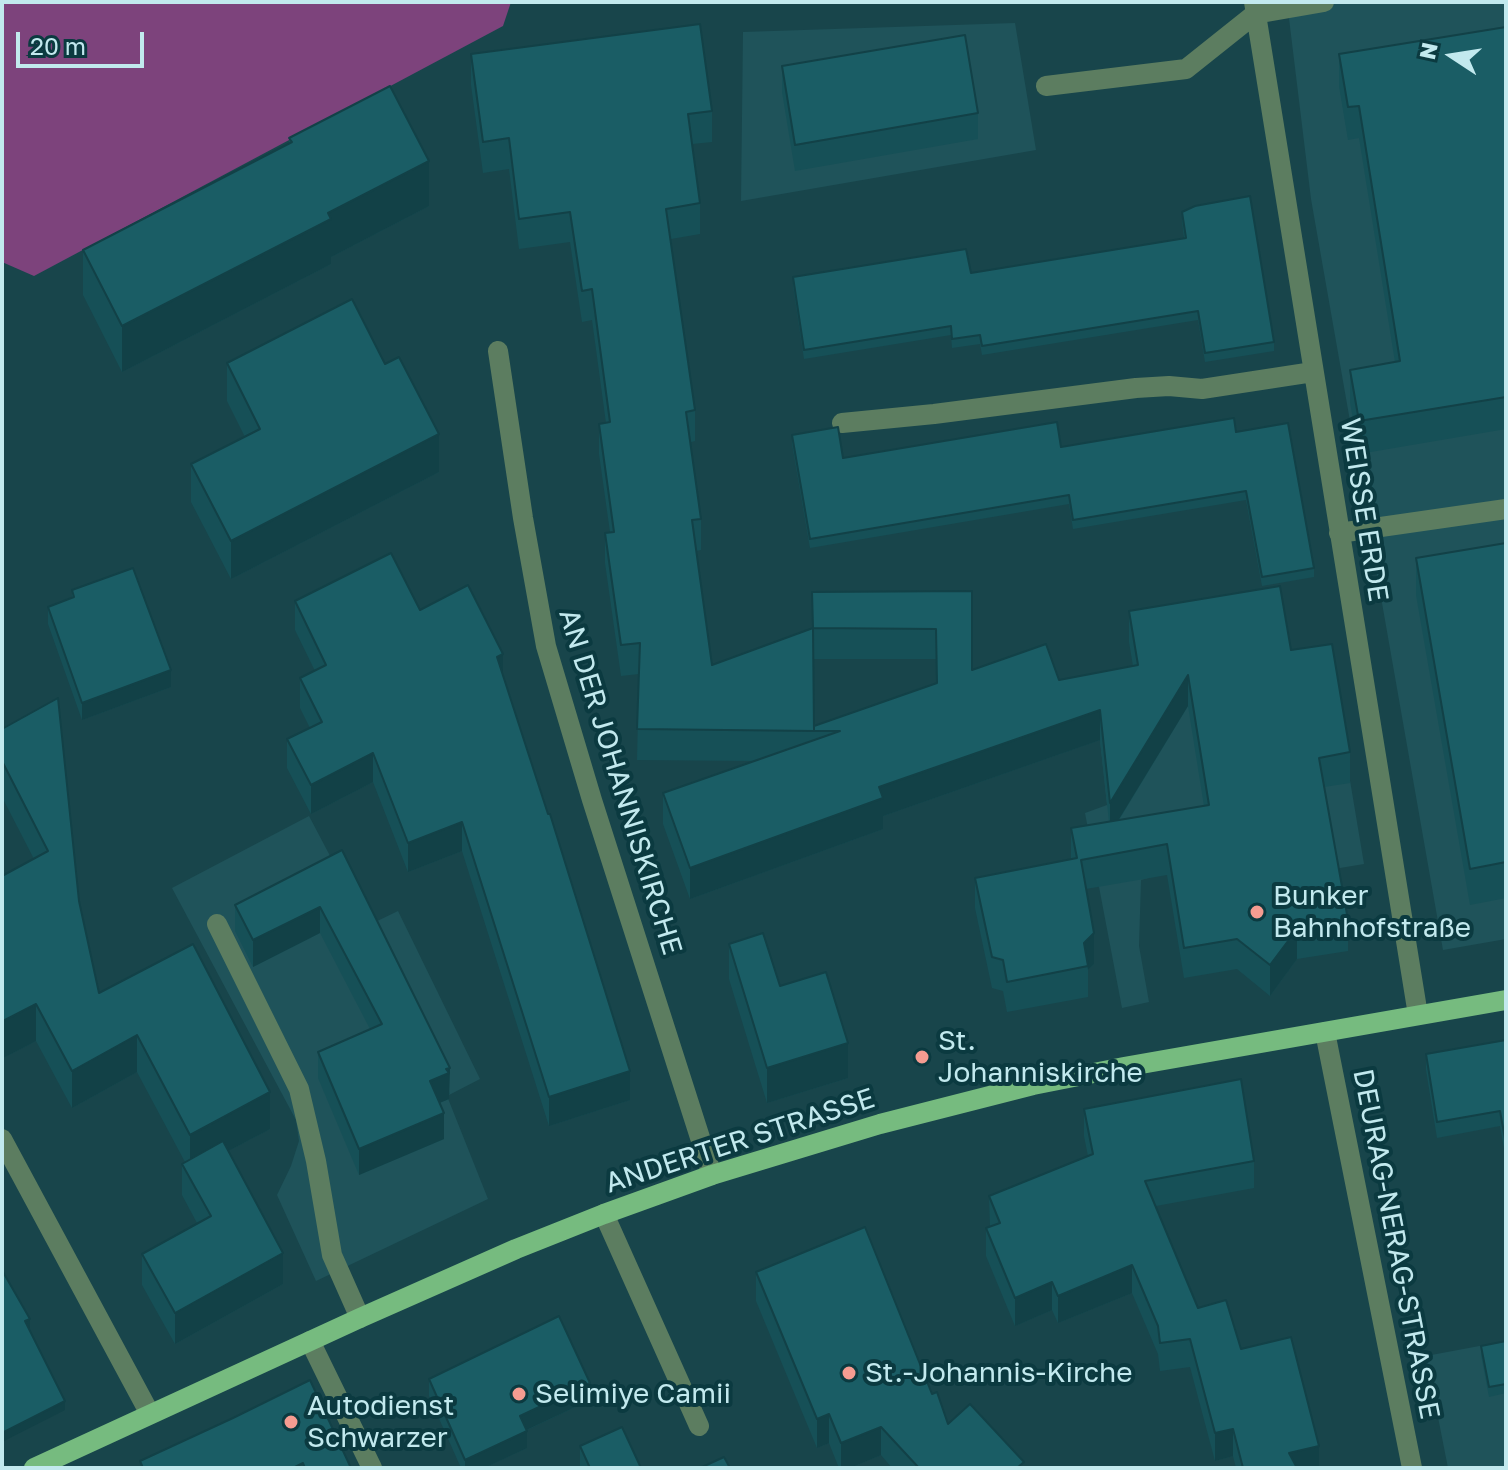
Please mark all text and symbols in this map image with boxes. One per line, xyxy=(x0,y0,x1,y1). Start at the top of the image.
scale bar xyxy=(20,16,148,66)
north arrow xyxy=(1412,16,1492,96)
text: 20 m xyxy=(30,31,86,60)
text: N xyxy=(1413,40,1443,62)
street label: WEISSE ERDE xyxy=(1333,416,1395,604)
street label: AN DER JOHANNISKIRCHE xyxy=(551,605,689,959)
place label: Bunker Bahnhofstraße xyxy=(1273,879,1471,945)
marker: Bunker Bahnhofstraße xyxy=(1248,903,1266,921)
place label: St. Johanniskirche xyxy=(938,1024,1143,1090)
marker: St. Johanniskirche xyxy=(913,1048,931,1066)
street label: DEURAG-NERAG-STRASSE xyxy=(1346,1066,1446,1422)
street label: ANDERTER STRASSE xyxy=(601,1082,879,1200)
place label: St.-Johannis-Kirche xyxy=(865,1356,1132,1390)
marker: St.-Johannis-Kirche xyxy=(840,1364,858,1382)
place label: Selimiye Camii xyxy=(535,1377,731,1411)
marker: Selimiye Camii xyxy=(510,1385,528,1403)
place label: Autodienst Schwarzer xyxy=(307,1389,454,1455)
marker: Autodienst Schwarzer xyxy=(282,1413,300,1431)

